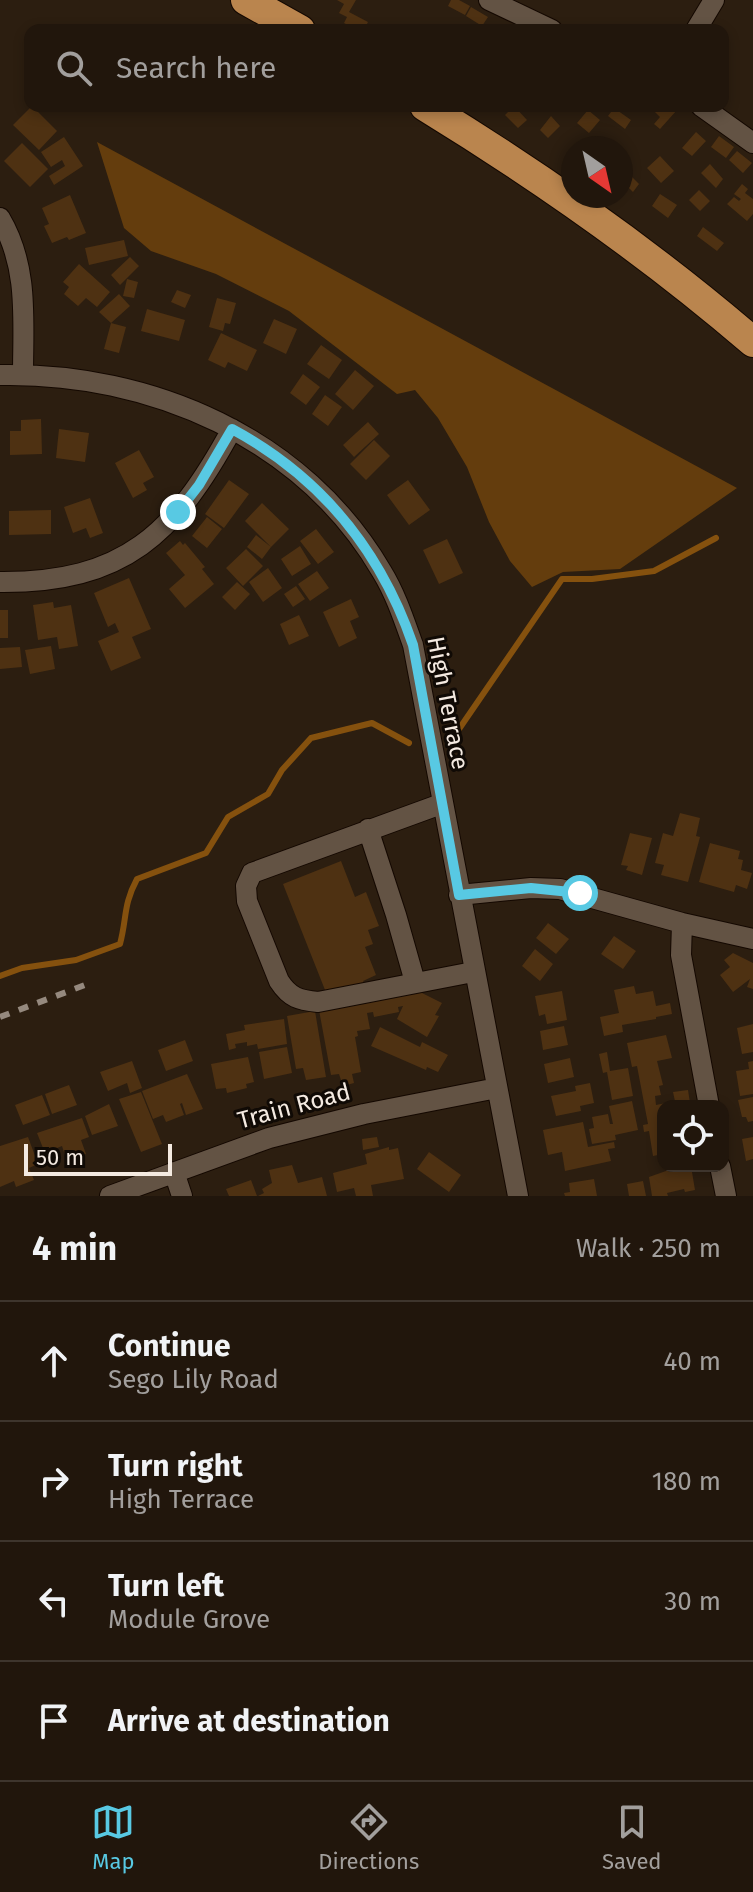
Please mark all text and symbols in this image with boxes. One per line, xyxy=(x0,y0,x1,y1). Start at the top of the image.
search box xyxy=(24,24,729,112)
icon: search xyxy=(52,46,96,90)
text: Search here xyxy=(116,50,276,86)
north arrow xyxy=(561,136,633,208)
route end xyxy=(160,494,196,530)
street label: High Terrace xyxy=(421,634,475,772)
route start xyxy=(562,875,598,911)
street label: Train Road xyxy=(234,1078,354,1134)
map controls xyxy=(657,1100,729,1172)
button: locate xyxy=(657,1100,729,1172)
scale bar xyxy=(24,1140,172,1176)
text: 50 m xyxy=(36,1144,84,1171)
text: 4 min xyxy=(32,1228,117,1269)
text: Walk · 250 m xyxy=(576,1233,721,1264)
text: Continue xyxy=(108,1328,231,1364)
icon: ahead xyxy=(32,1339,76,1383)
text: 40 m xyxy=(663,1346,721,1377)
text: Sego Lily Road xyxy=(108,1364,279,1395)
text: Turn right xyxy=(108,1448,243,1484)
icon: right xyxy=(32,1459,76,1503)
text: 180 m xyxy=(652,1466,721,1497)
text: High Terrace xyxy=(108,1484,254,1515)
text: Turn left xyxy=(108,1568,224,1604)
icon: left xyxy=(32,1579,76,1623)
text: 30 m xyxy=(664,1586,721,1617)
text: Module Grove xyxy=(108,1604,270,1635)
icon: arrive xyxy=(32,1699,76,1743)
text: Arrive at destination xyxy=(108,1703,390,1739)
tab: Map xyxy=(91,1800,135,1875)
tab: Directions xyxy=(318,1800,419,1875)
tab: Saved xyxy=(602,1800,662,1875)

